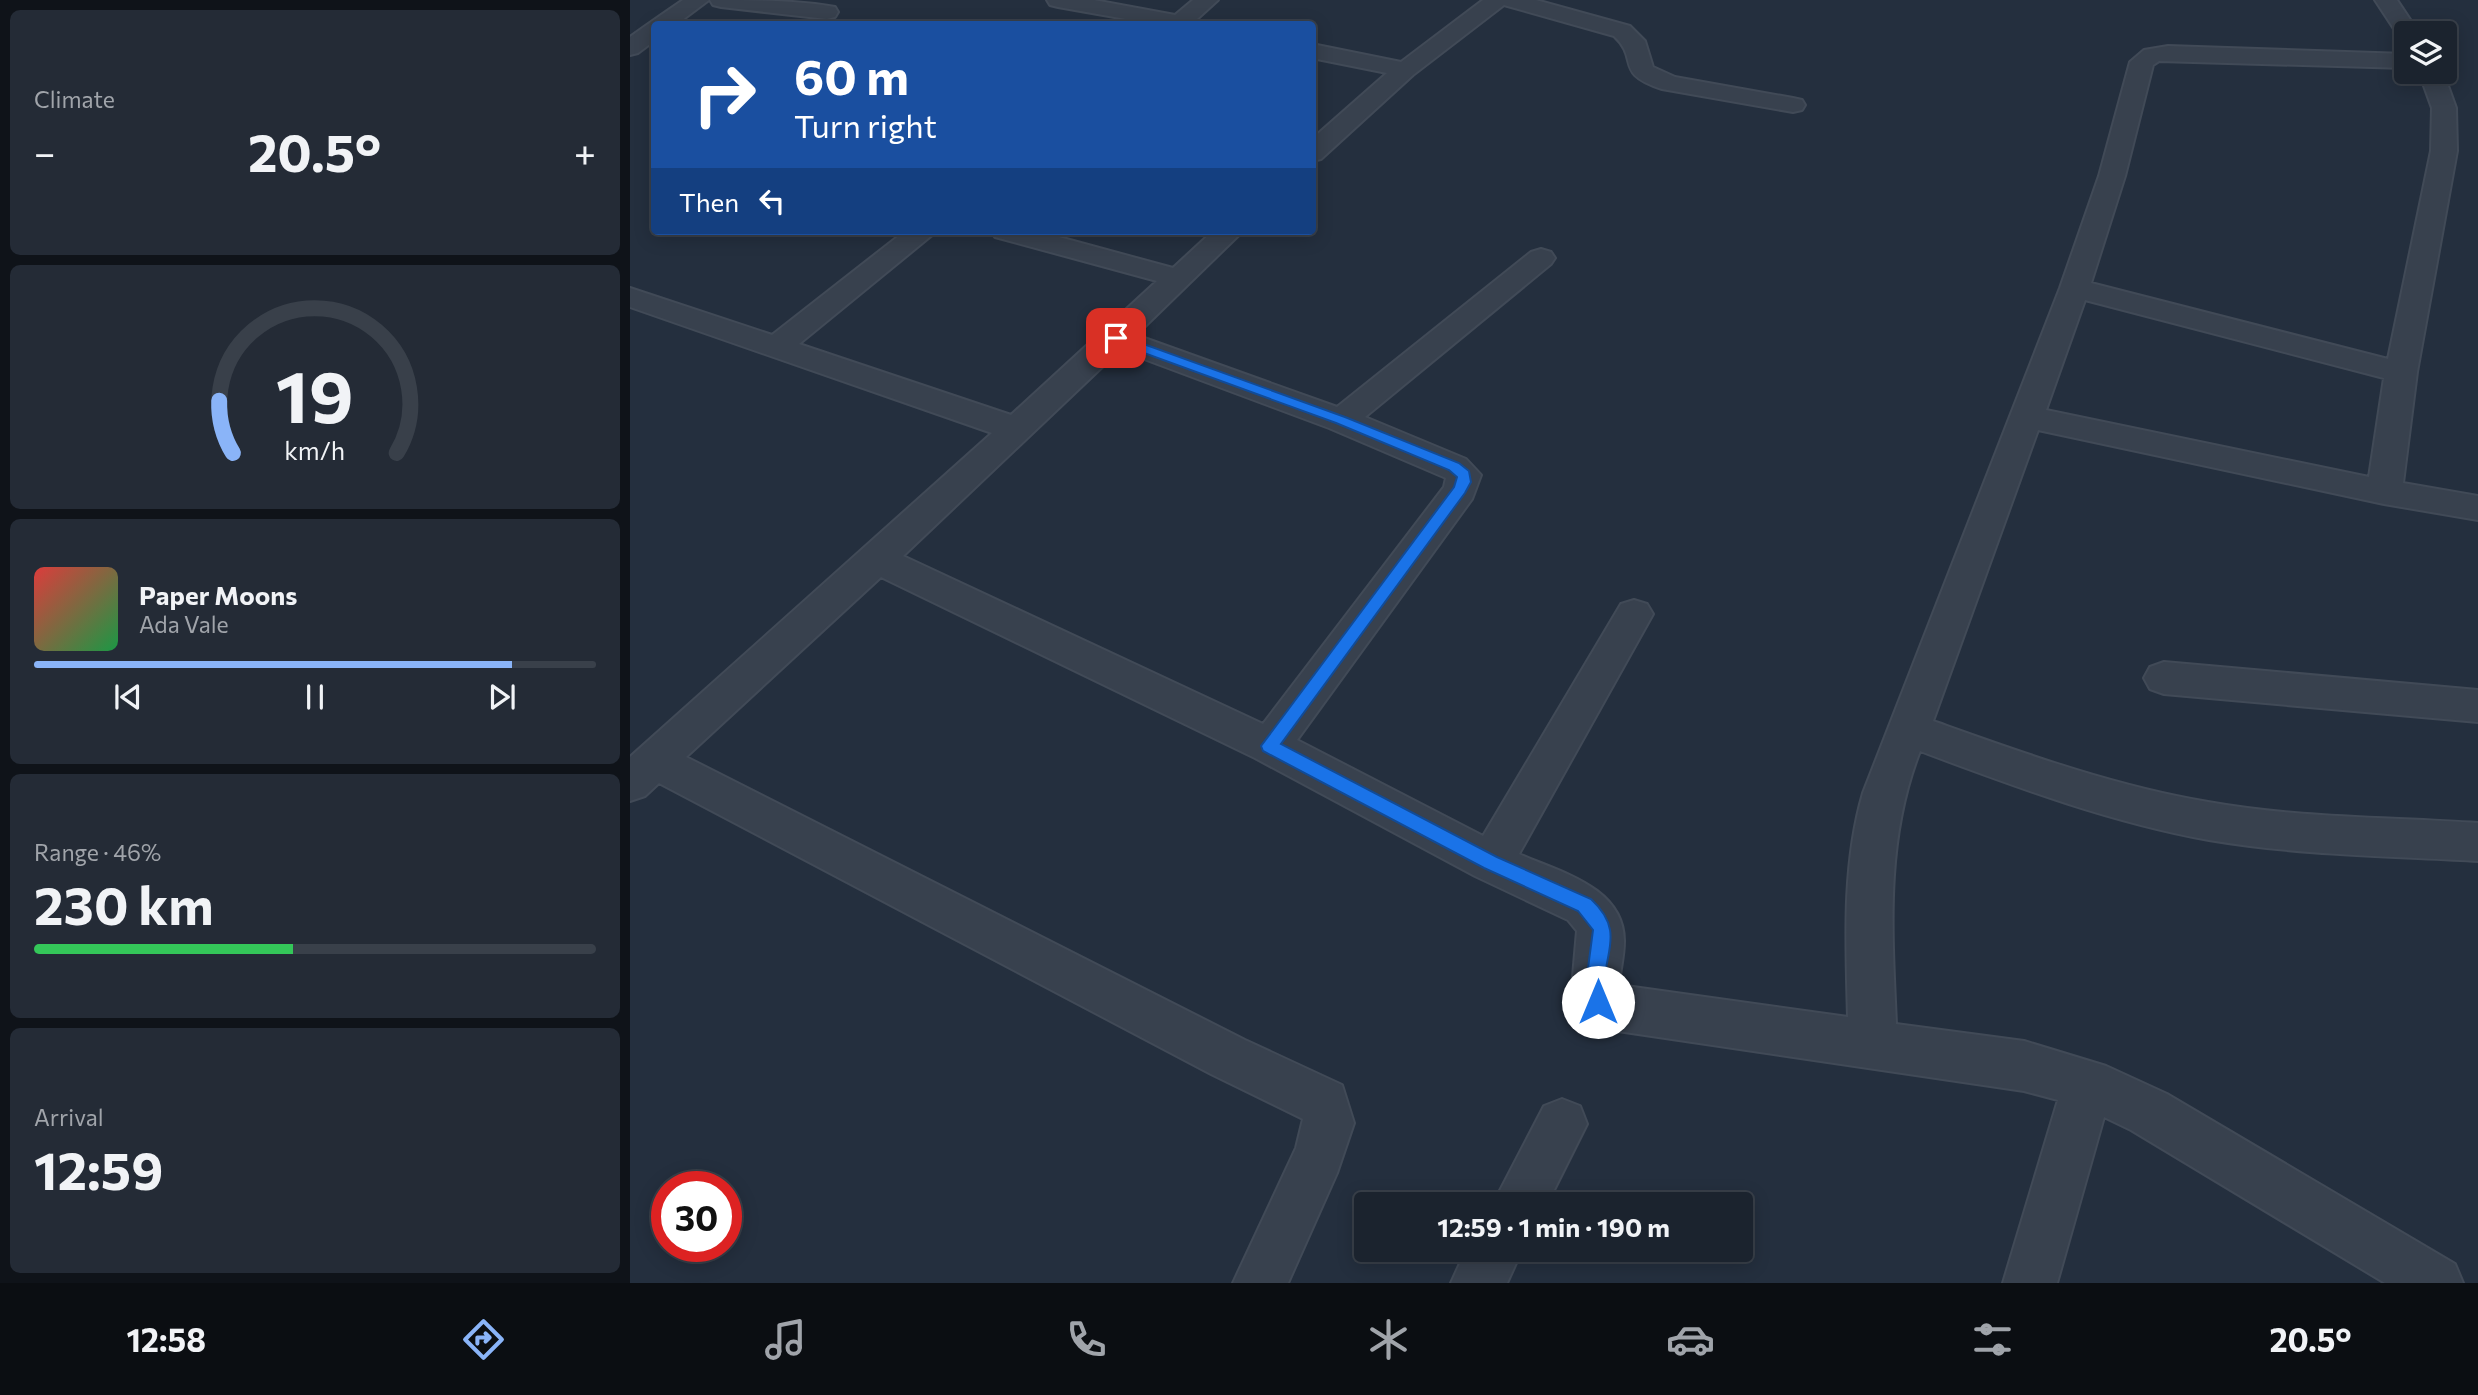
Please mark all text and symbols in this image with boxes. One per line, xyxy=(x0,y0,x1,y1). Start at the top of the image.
map controls xyxy=(2394,21,2457,84)
button: layers xyxy=(2394,21,2457,84)
text: 60 m xyxy=(794,45,909,105)
icon: right xyxy=(679,49,770,140)
text: Climate xyxy=(34,85,115,113)
text: Turn right xyxy=(794,105,937,145)
text: 20.5° xyxy=(248,119,381,183)
text: − xyxy=(34,128,56,175)
text: + xyxy=(574,128,596,175)
icon: left xyxy=(753,182,791,220)
text: Then xyxy=(679,186,739,217)
pin xyxy=(1086,308,1146,368)
icon: arrive xyxy=(1097,319,1135,357)
text: 19 xyxy=(276,349,354,438)
text: km/h xyxy=(285,435,345,465)
text: Paper Moons xyxy=(139,579,297,610)
text: Ada Vale xyxy=(139,610,229,638)
icon: previous xyxy=(109,678,147,716)
icon: pause xyxy=(296,678,334,716)
icon: next xyxy=(483,678,521,716)
text: Range · 46% xyxy=(34,838,161,866)
text: 230 km xyxy=(34,872,214,936)
position arrow xyxy=(1561,965,1635,1039)
text: Arrival xyxy=(34,1103,104,1131)
text: 12:59 xyxy=(34,1137,163,1201)
speed limit sign: 30 xyxy=(651,1171,742,1262)
text: 12:59 · 1 min · 190 m xyxy=(1437,1211,1670,1242)
icon: directions xyxy=(459,1315,508,1364)
icon: music xyxy=(761,1315,810,1364)
icon: phone xyxy=(1062,1315,1111,1364)
icon: climate xyxy=(1364,1315,1413,1364)
icon: car xyxy=(1666,1315,1715,1364)
icon: filters xyxy=(1968,1315,2017,1364)
text: 12:58 xyxy=(126,1319,206,1359)
text: 20.5° xyxy=(2269,1319,2352,1359)

